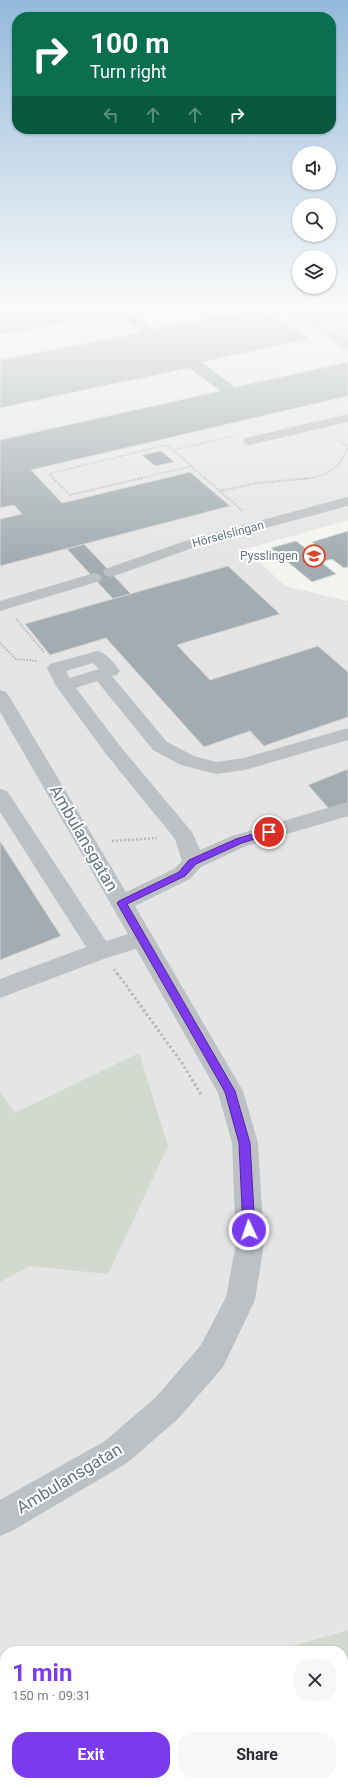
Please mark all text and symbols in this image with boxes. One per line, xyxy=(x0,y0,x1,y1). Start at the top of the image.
text: 100 m xyxy=(90,27,169,60)
icon: right xyxy=(24,28,76,80)
text: Turn right xyxy=(90,61,167,82)
icon: left xyxy=(100,104,122,126)
icon: ahead xyxy=(142,104,164,126)
icon: ahead xyxy=(184,104,206,126)
icon: right xyxy=(226,104,248,126)
map controls xyxy=(292,146,336,294)
button: sound xyxy=(292,146,336,190)
button: search xyxy=(292,198,336,242)
button: layers xyxy=(292,250,336,294)
street label: Hörselslingan xyxy=(191,518,265,550)
school or university icon: Pysslingen xyxy=(301,543,327,569)
place label: Pysslingen xyxy=(240,549,298,563)
street label: Ambulansgatan xyxy=(45,781,123,895)
pin xyxy=(252,815,286,849)
icon: arrive xyxy=(258,821,280,843)
position arrow xyxy=(228,1209,270,1251)
street label: Ambulansgatan xyxy=(13,1439,125,1517)
text: 1 min xyxy=(12,1659,72,1687)
button: close xyxy=(294,1659,336,1701)
text: 150 m · 09:31 xyxy=(12,1688,91,1703)
button: Exit xyxy=(12,1732,170,1778)
button: Share xyxy=(178,1732,336,1778)

